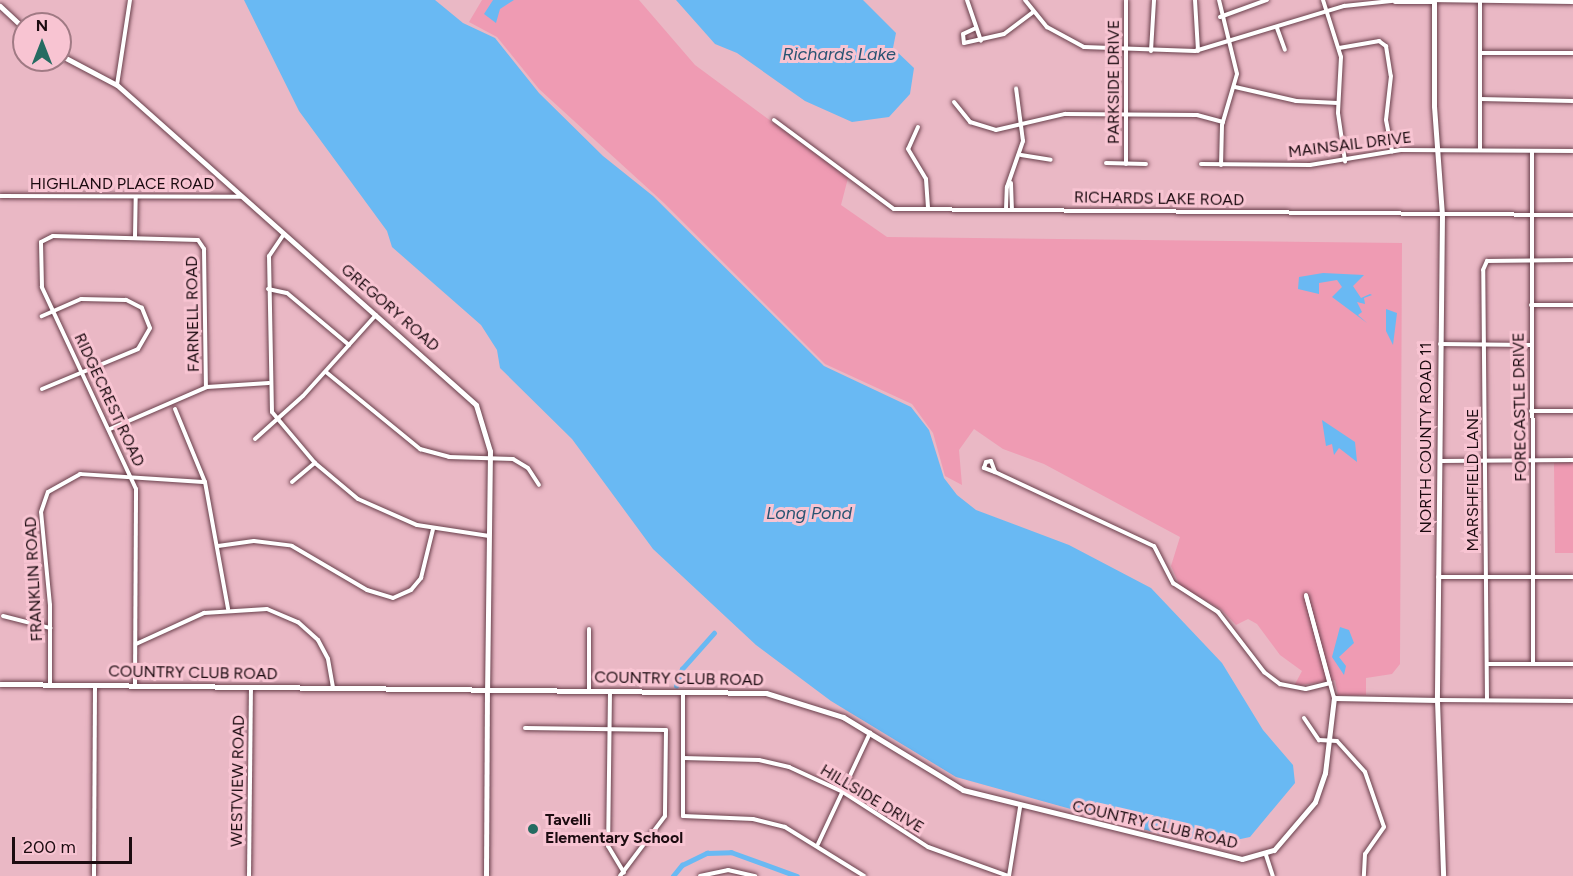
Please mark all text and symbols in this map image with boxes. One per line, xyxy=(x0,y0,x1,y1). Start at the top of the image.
north arrow xyxy=(12,12,72,72)
text: N xyxy=(36,16,48,35)
street label: PARKSIDE DRIVE xyxy=(1104,20,1124,144)
water label: Richards Lake xyxy=(782,43,896,65)
street label: MAINSAIL DRIVE xyxy=(1287,128,1413,162)
street label: HIGHLAND PLACE ROAD xyxy=(30,174,214,194)
street label: RICHARDS LAKE ROAD xyxy=(1074,188,1244,210)
street label: FARNELL ROAD xyxy=(182,256,204,372)
street label: GREGORY ROAD xyxy=(337,260,443,356)
street label: RIDGECREST ROAD xyxy=(70,330,148,470)
street label: FORECASTLE DRIVE xyxy=(1509,332,1531,482)
street label: NORTH COUNTY ROAD 11 xyxy=(1416,342,1436,534)
street label: MARSHFIELD LANE xyxy=(1463,408,1483,552)
water label: Long Pond xyxy=(766,502,852,524)
street label: FRANKLIN ROAD xyxy=(21,516,47,642)
street label: COUNTRY CLUB ROAD xyxy=(108,662,278,684)
street label: COUNTRY CLUB ROAD xyxy=(594,668,764,690)
street label: WESTVIEW ROAD xyxy=(227,715,249,847)
street label: HILLSIDE DRIVE xyxy=(817,761,927,837)
street label: COUNTRY CLUB ROAD xyxy=(1070,797,1240,853)
place label: Tavelli Elementary School xyxy=(545,810,683,848)
marker: Tavelli Elementary School xyxy=(526,822,540,836)
scale bar xyxy=(15,825,135,863)
text: 200 m xyxy=(23,836,76,858)

